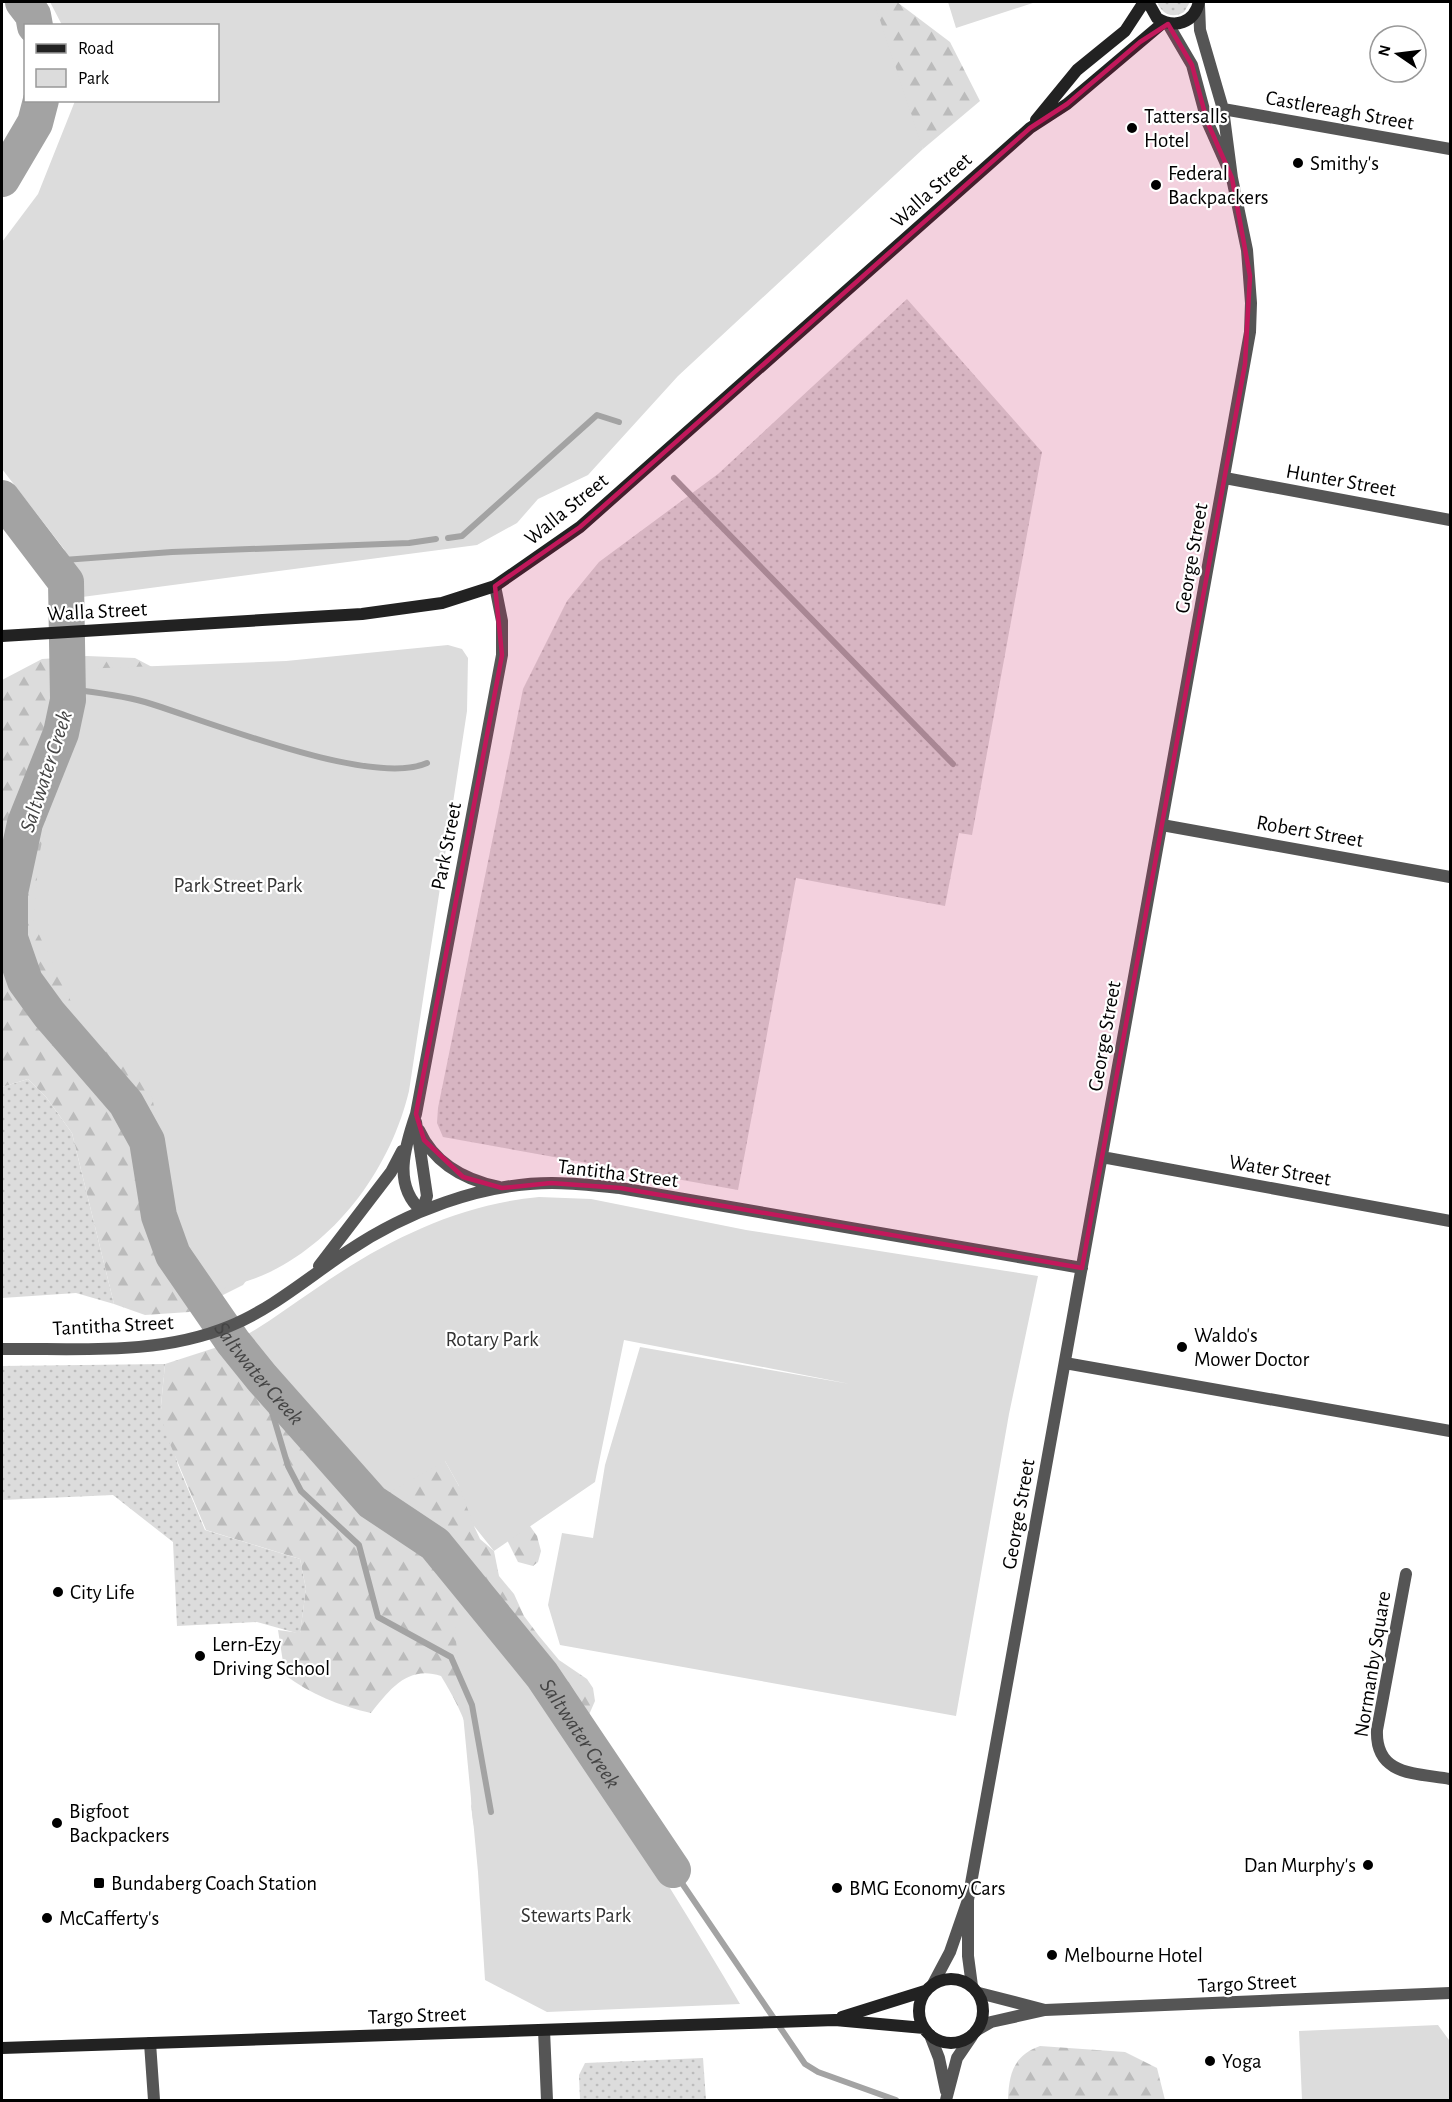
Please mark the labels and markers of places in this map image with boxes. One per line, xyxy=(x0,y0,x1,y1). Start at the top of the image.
place label: Tattersalls Hotel xyxy=(1144,106,1228,151)
marker: Tattersalls Hotel xyxy=(1125,121,1139,135)
place label: Smithy's xyxy=(1310,153,1379,174)
marker: Smithy's xyxy=(1291,156,1305,170)
place label: Federal Backpackers xyxy=(1168,163,1269,208)
marker: Federal Backpackers xyxy=(1149,178,1163,192)
place label: Waldo's Mower Doctor xyxy=(1194,1325,1309,1370)
marker: Waldo's Mower Doctor xyxy=(1175,1340,1189,1354)
place label: City Life xyxy=(70,1582,135,1603)
marker: City Life xyxy=(51,1585,65,1599)
place label: Lern-Ezy Driving School xyxy=(212,1634,330,1679)
marker: Lern-Ezy Driving School xyxy=(193,1649,207,1663)
place label: Bigfoot Backpackers xyxy=(69,1801,170,1846)
marker: Bigfoot Backpackers xyxy=(50,1816,64,1830)
place label: Dan Murphy's xyxy=(1244,1855,1356,1876)
marker: Dan Murphy's xyxy=(1361,1858,1375,1872)
place label: Bundaberg Coach Station xyxy=(111,1873,317,1894)
marker: Bundaberg Coach Station xyxy=(92,1876,106,1890)
place label: BMG Economy Cars xyxy=(849,1878,1005,1899)
marker: BMG Economy Cars xyxy=(830,1881,844,1895)
place label: McCafferty's xyxy=(59,1908,159,1929)
marker: McCafferty's xyxy=(40,1911,54,1925)
place label: Melbourne Hotel xyxy=(1064,1945,1203,1966)
marker: Melbourne Hotel xyxy=(1045,1948,1059,1962)
place label: Yoga xyxy=(1222,2051,1262,2072)
marker: Yoga xyxy=(1203,2054,1217,2068)

